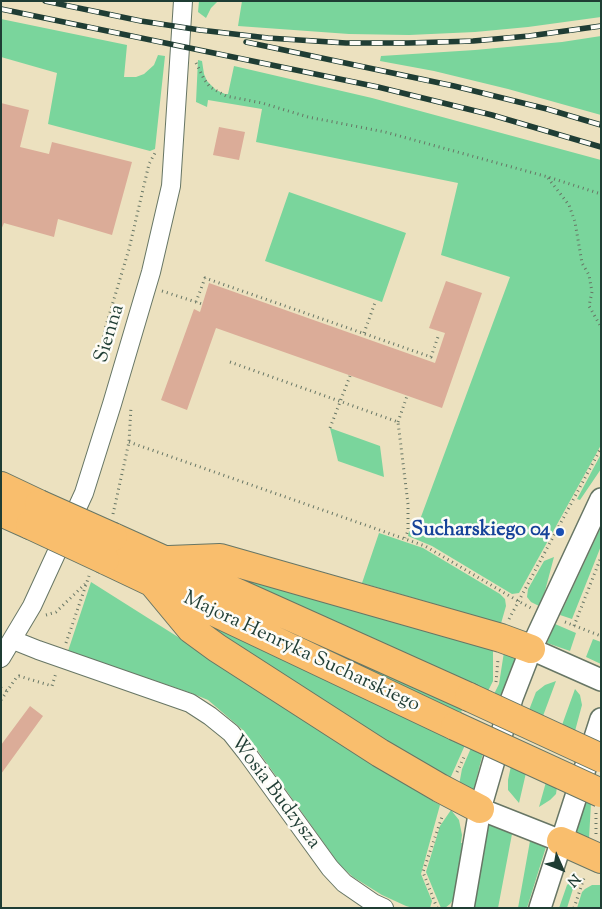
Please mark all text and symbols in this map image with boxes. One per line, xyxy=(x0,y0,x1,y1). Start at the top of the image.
street label: Sienna xyxy=(91,302,131,366)
place label: Sucharskiego 04 xyxy=(411,520,550,544)
marker: Sucharskiego 04 xyxy=(554,526,566,538)
street label: Majora Henryka Sucharskiego xyxy=(179,588,423,718)
street label: Wosia Budzysza xyxy=(224,732,324,854)
north arrow xyxy=(537,844,587,894)
text: N xyxy=(562,868,584,890)

